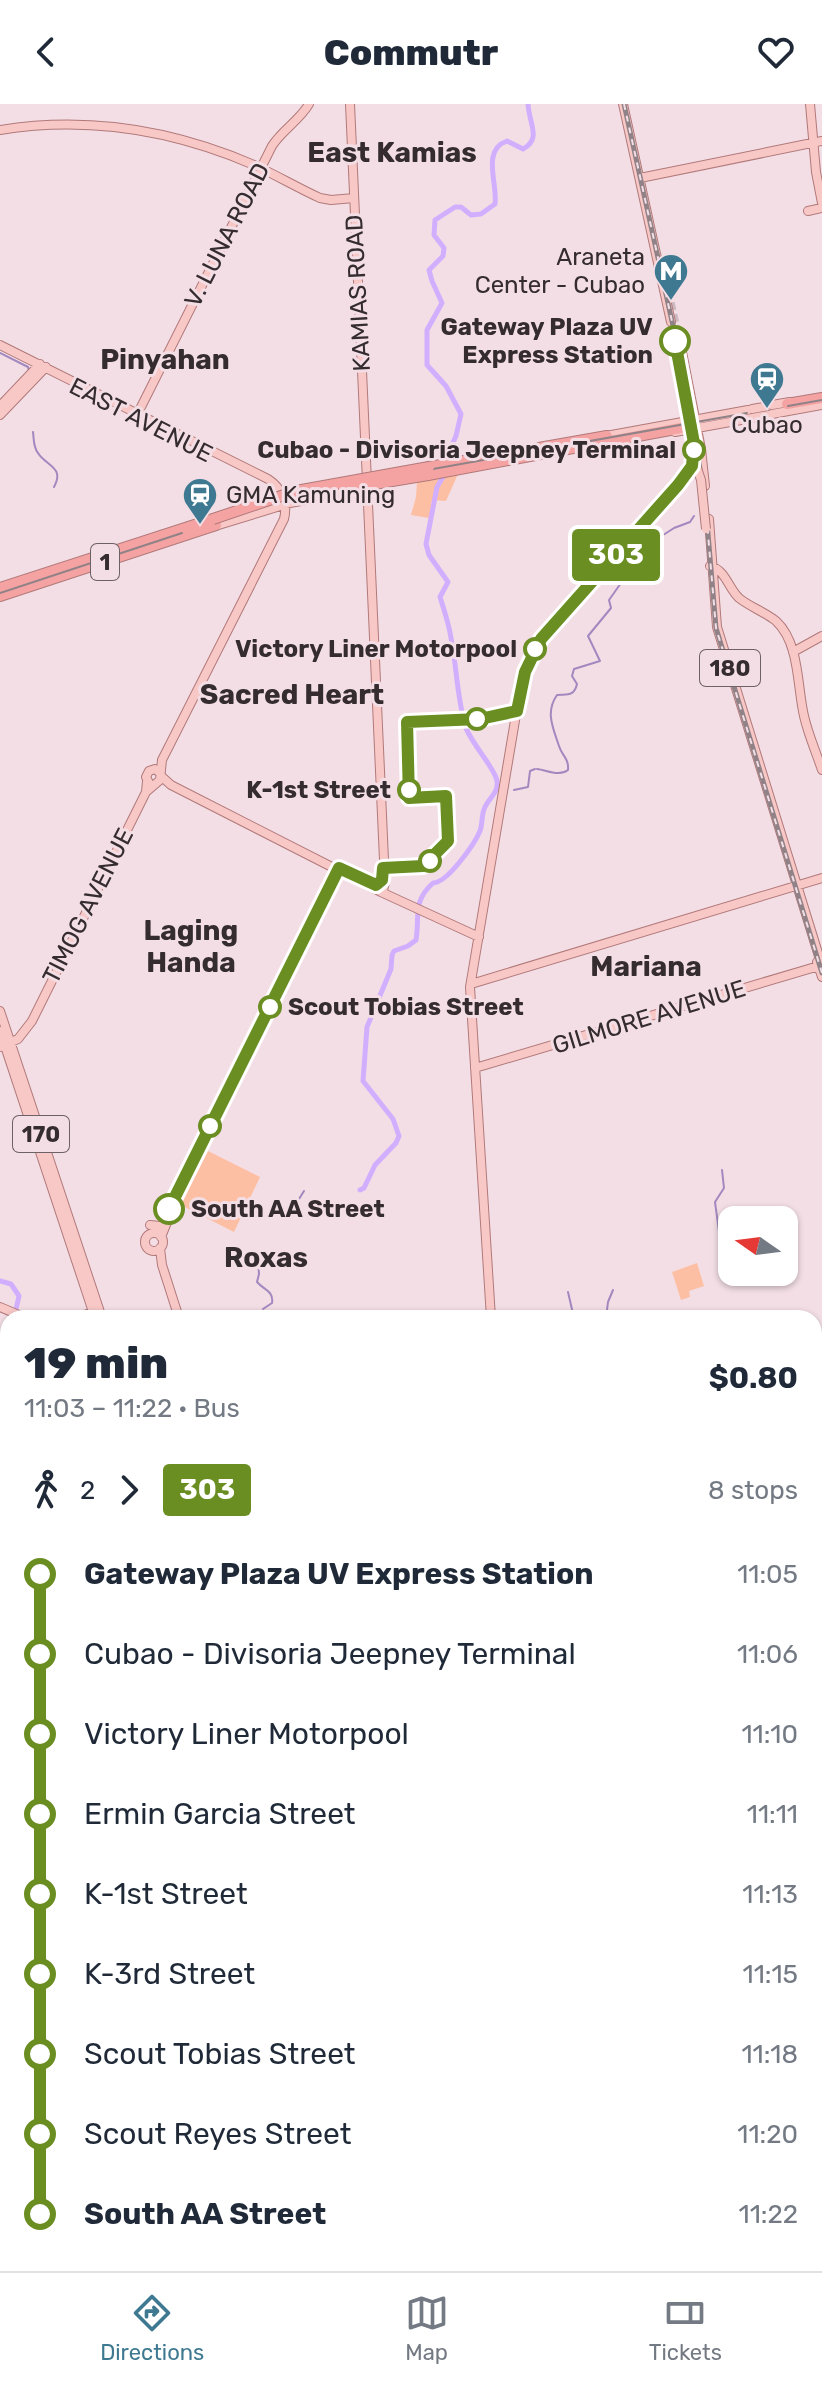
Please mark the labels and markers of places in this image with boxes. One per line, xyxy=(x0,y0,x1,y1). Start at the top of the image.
place label: Araneta Center - Cubao xyxy=(475,243,645,299)
metro station icon: Araneta Center - Cubao xyxy=(652,252,690,302)
place label: Gateway Plaza UV Express Station xyxy=(440,313,653,369)
marker: Gateway Plaza UV Express Station xyxy=(660,326,690,356)
station icon: Cubao xyxy=(748,360,786,410)
place label: Cubao xyxy=(731,411,803,439)
place label: Cubao - Divisoria Jeepney Terminal xyxy=(257,436,676,464)
marker: Cubao - Divisoria Jeepney Terminal xyxy=(683,439,705,461)
station icon: GMA Kamuning xyxy=(181,476,219,526)
place label: GMA Kamuning xyxy=(226,481,395,509)
place label: Victory Liner Motorpool xyxy=(235,635,517,663)
marker: Victory Liner Motorpool xyxy=(524,638,546,660)
unlabelled marker xyxy=(466,708,488,730)
place label: K-1st Street xyxy=(246,776,391,804)
marker: K-1st Street xyxy=(398,779,420,801)
unlabelled marker xyxy=(419,850,441,872)
place label: Scout Tobias Street xyxy=(288,993,524,1021)
marker: Scout Tobias Street xyxy=(259,996,281,1018)
unlabelled marker xyxy=(199,1115,221,1137)
marker: South AA Street xyxy=(154,1194,184,1224)
place label: South AA Street xyxy=(191,1195,385,1223)

